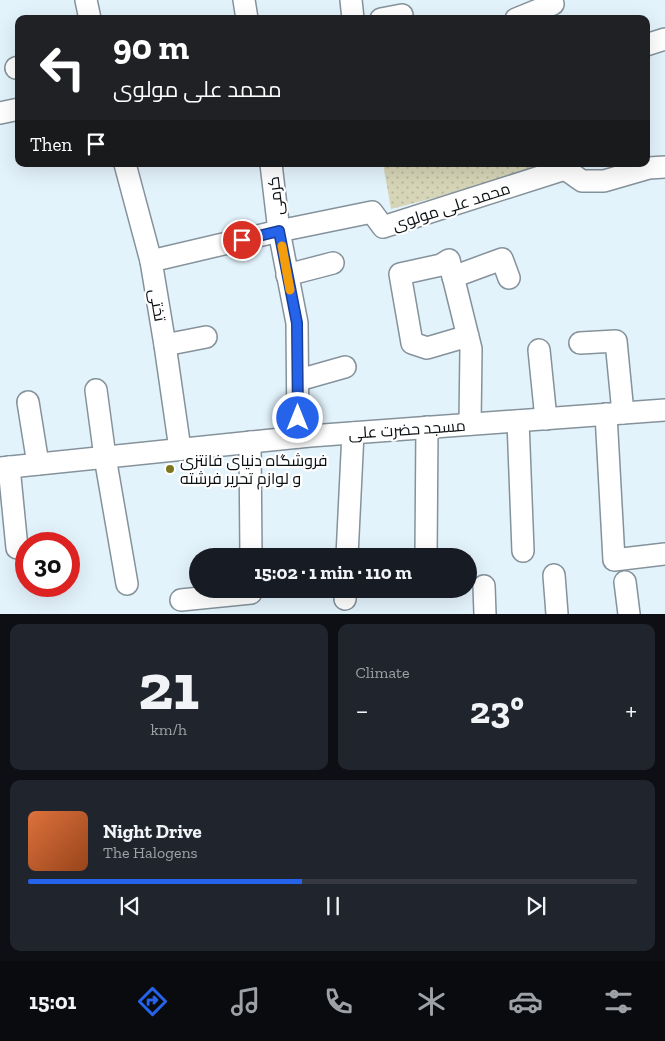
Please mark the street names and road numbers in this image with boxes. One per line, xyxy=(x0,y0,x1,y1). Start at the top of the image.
street label: کرمی xyxy=(264,175,288,217)
street label: محمد علی مولوی xyxy=(390,179,513,235)
street label: تختی xyxy=(144,287,170,324)
street label: مسجد حضرت علی xyxy=(348,416,466,444)

